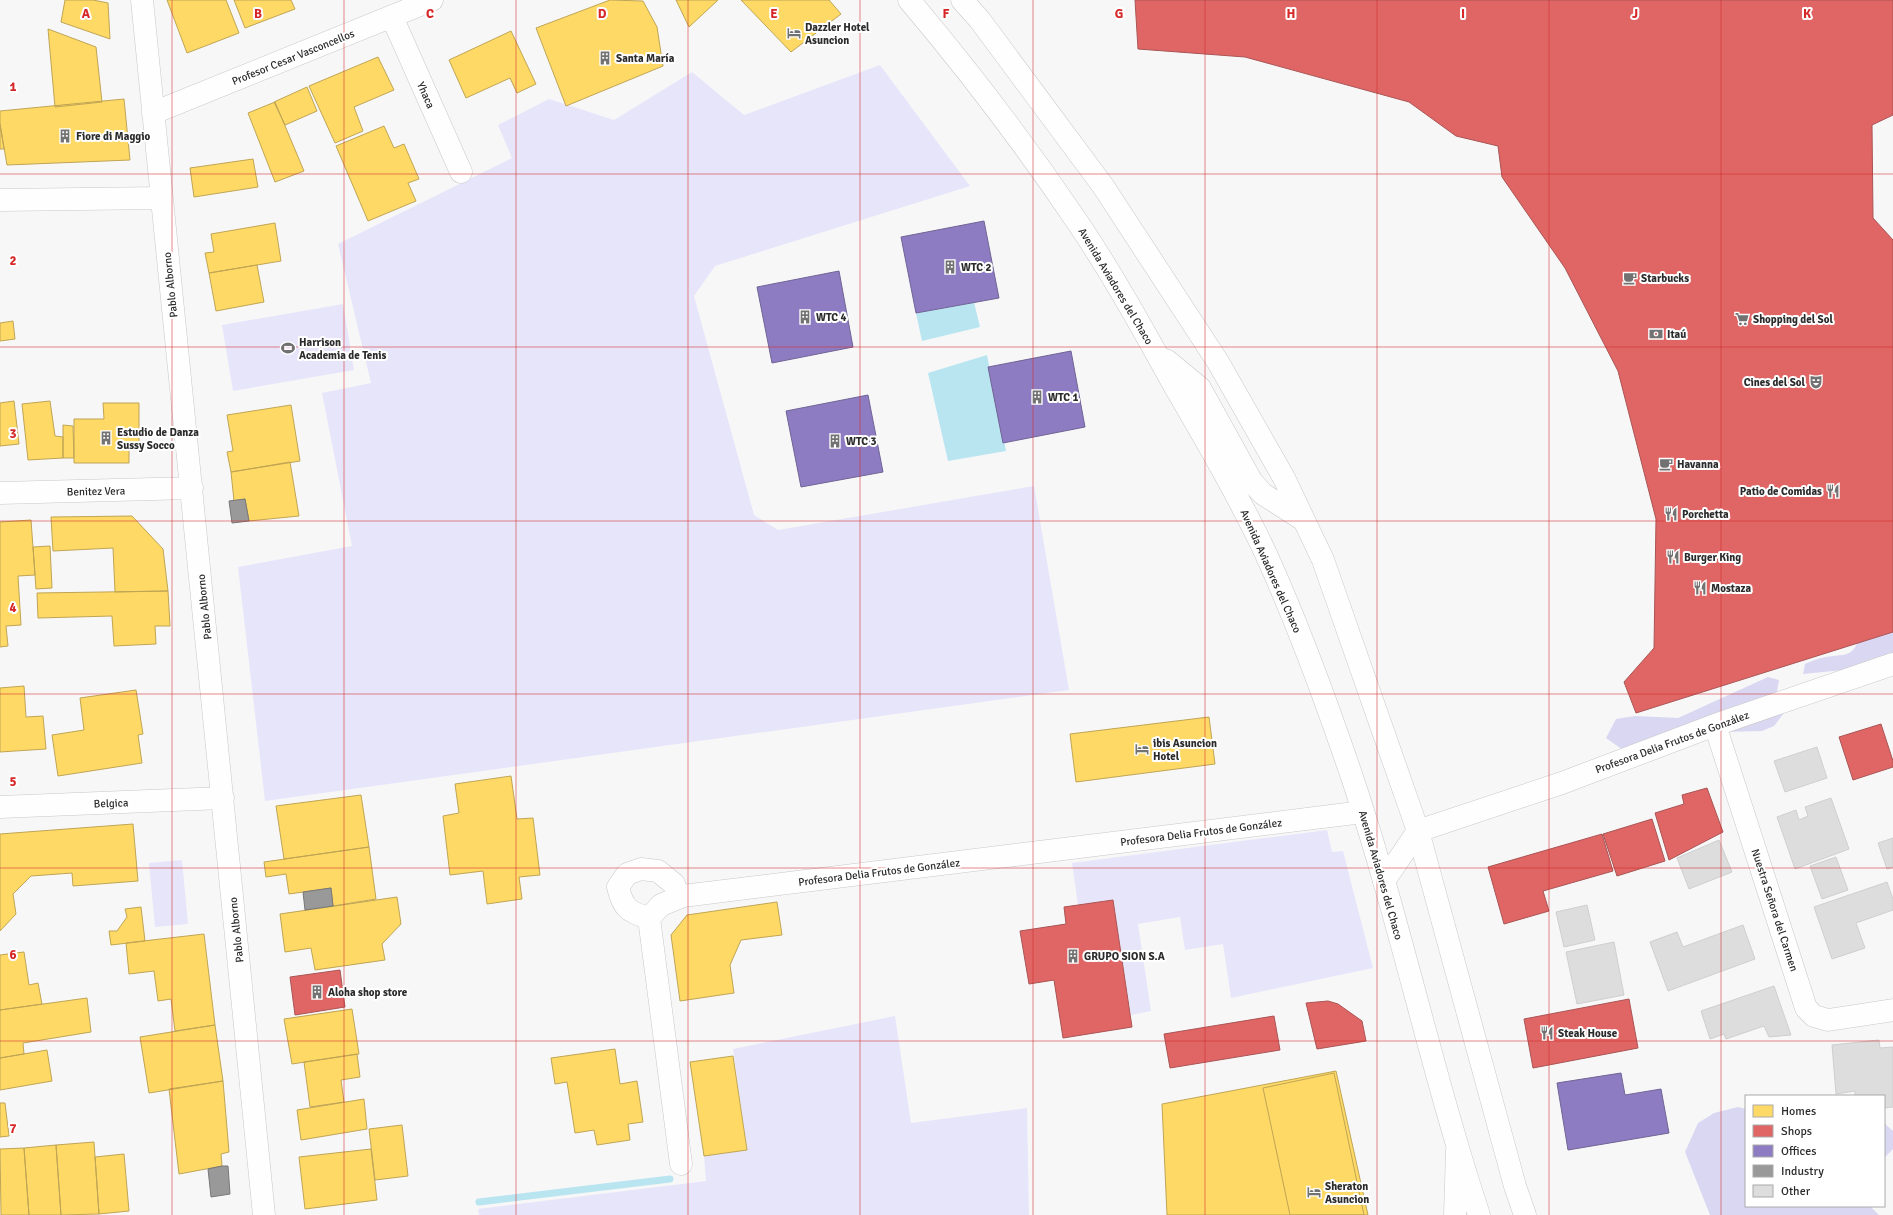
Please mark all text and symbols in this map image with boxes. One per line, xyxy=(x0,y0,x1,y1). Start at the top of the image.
text: A xyxy=(82,6,91,22)
text: B xyxy=(254,6,262,22)
text: C xyxy=(426,6,434,22)
text: D xyxy=(598,6,607,22)
text: E xyxy=(770,6,778,22)
text: F xyxy=(943,6,950,22)
text: G xyxy=(1115,6,1123,22)
text: H xyxy=(1287,6,1295,22)
text: I xyxy=(1461,6,1465,22)
text: J xyxy=(1632,6,1638,22)
text: K xyxy=(1803,6,1811,22)
place label: Dazzler Hotel Asuncion xyxy=(805,21,870,47)
hotel icon: Dazzler Hotel Asuncion xyxy=(786,25,802,41)
street label: Profesor Cesar Vasconcellos xyxy=(230,27,357,88)
building icon: Santa María xyxy=(597,50,613,66)
place label: Santa María xyxy=(616,52,675,65)
text: 1 xyxy=(9,79,17,95)
street label: Yhaca xyxy=(414,80,437,111)
building icon: Fiore di Maggio xyxy=(57,128,73,144)
place label: Fiore di Maggio xyxy=(76,130,150,143)
street label: Avenida Aviadores del Chaco xyxy=(1076,226,1156,347)
street label: Pablo Alborno xyxy=(161,251,180,318)
text: 2 xyxy=(9,253,17,269)
building icon: WTC 2 xyxy=(942,259,958,275)
place label: WTC 2 xyxy=(961,261,991,274)
cafe icon: Starbucks xyxy=(1622,270,1638,286)
place label: Starbucks xyxy=(1641,272,1689,285)
building icon: WTC 4 xyxy=(797,309,813,325)
place label: WTC 4 xyxy=(816,311,846,324)
supermarket icon: Shopping del Sol xyxy=(1734,311,1750,327)
place label: Shopping del Sol xyxy=(1753,313,1833,326)
bank icon: Itaú xyxy=(1648,326,1664,342)
place label: Itaú xyxy=(1667,328,1686,341)
place label: Harrison Academia de Tenis xyxy=(299,336,387,362)
sports icon: Harrison Academia de Tenis xyxy=(280,340,296,356)
theatre icon: Cines del Sol xyxy=(1808,374,1824,390)
place label: Cines del Sol xyxy=(1744,376,1806,389)
building icon: WTC 1 xyxy=(1029,389,1045,405)
place label: WTC 1 xyxy=(1048,391,1078,404)
text: 3 xyxy=(9,426,17,442)
place label: Estudio de Danza Sussy Socco xyxy=(117,426,199,452)
building icon: Estudio de Danza Sussy Socco xyxy=(98,430,114,446)
building icon: WTC 3 xyxy=(827,433,843,449)
place label: WTC 3 xyxy=(846,435,876,448)
cafe icon: Havanna xyxy=(1658,456,1674,472)
place label: Havanna xyxy=(1677,458,1719,471)
restaurant icon: Patio de Comidas xyxy=(1825,483,1841,499)
street label: Benitez Vera xyxy=(67,484,126,499)
place label: Patio de Comidas xyxy=(1740,485,1822,498)
restaurant icon: Porchetta xyxy=(1663,506,1679,522)
street label: Avenida Aviadores del Chaco xyxy=(1237,507,1304,635)
place label: Porchetta xyxy=(1682,508,1729,521)
restaurant icon: Burger King xyxy=(1665,549,1681,565)
place label: Burger King xyxy=(1684,551,1741,564)
street label: Pablo Alborno xyxy=(195,573,214,640)
restaurant icon: Mostaza xyxy=(1692,580,1708,596)
place label: Mostaza xyxy=(1711,582,1751,595)
text: 4 xyxy=(9,600,17,616)
street label: Profesora Delia Frutos de González xyxy=(1593,708,1751,776)
place label: ibis Asuncion Hotel xyxy=(1153,737,1217,763)
hotel icon: ibis Asuncion Hotel xyxy=(1134,741,1150,757)
text: 5 xyxy=(9,774,17,790)
street label: Belgica xyxy=(93,796,129,811)
street label: Avenida Aviadores del Chaco xyxy=(1356,809,1405,941)
street label: Profesora Delia Frutos de González xyxy=(1119,816,1283,849)
street label: Nuestra Señora del Carmen xyxy=(1749,847,1801,973)
street label: Profesora Delia Frutos de González xyxy=(797,856,961,889)
street label: Pablo Alborno xyxy=(227,896,246,963)
text: 6 xyxy=(9,947,17,963)
building icon: GRUPO SION S.A xyxy=(1065,948,1081,964)
place label: GRUPO SION S.A xyxy=(1084,950,1165,963)
building icon: Aloha shop store xyxy=(309,984,325,1000)
place label: Aloha shop store xyxy=(328,986,408,999)
restaurant icon: Steak House xyxy=(1539,1025,1555,1041)
place label: Steak House xyxy=(1558,1027,1618,1040)
legend xyxy=(1745,1095,1885,1207)
text: Homes xyxy=(1781,1104,1816,1119)
text: 7 xyxy=(9,1121,17,1137)
text: Shops xyxy=(1781,1124,1812,1139)
text: Offices xyxy=(1781,1144,1816,1159)
text: Industry xyxy=(1781,1164,1824,1179)
place label: Sheraton Asuncion xyxy=(1325,1180,1369,1206)
hotel icon: Sheraton Asuncion xyxy=(1306,1184,1322,1200)
text: Other xyxy=(1781,1184,1811,1199)

